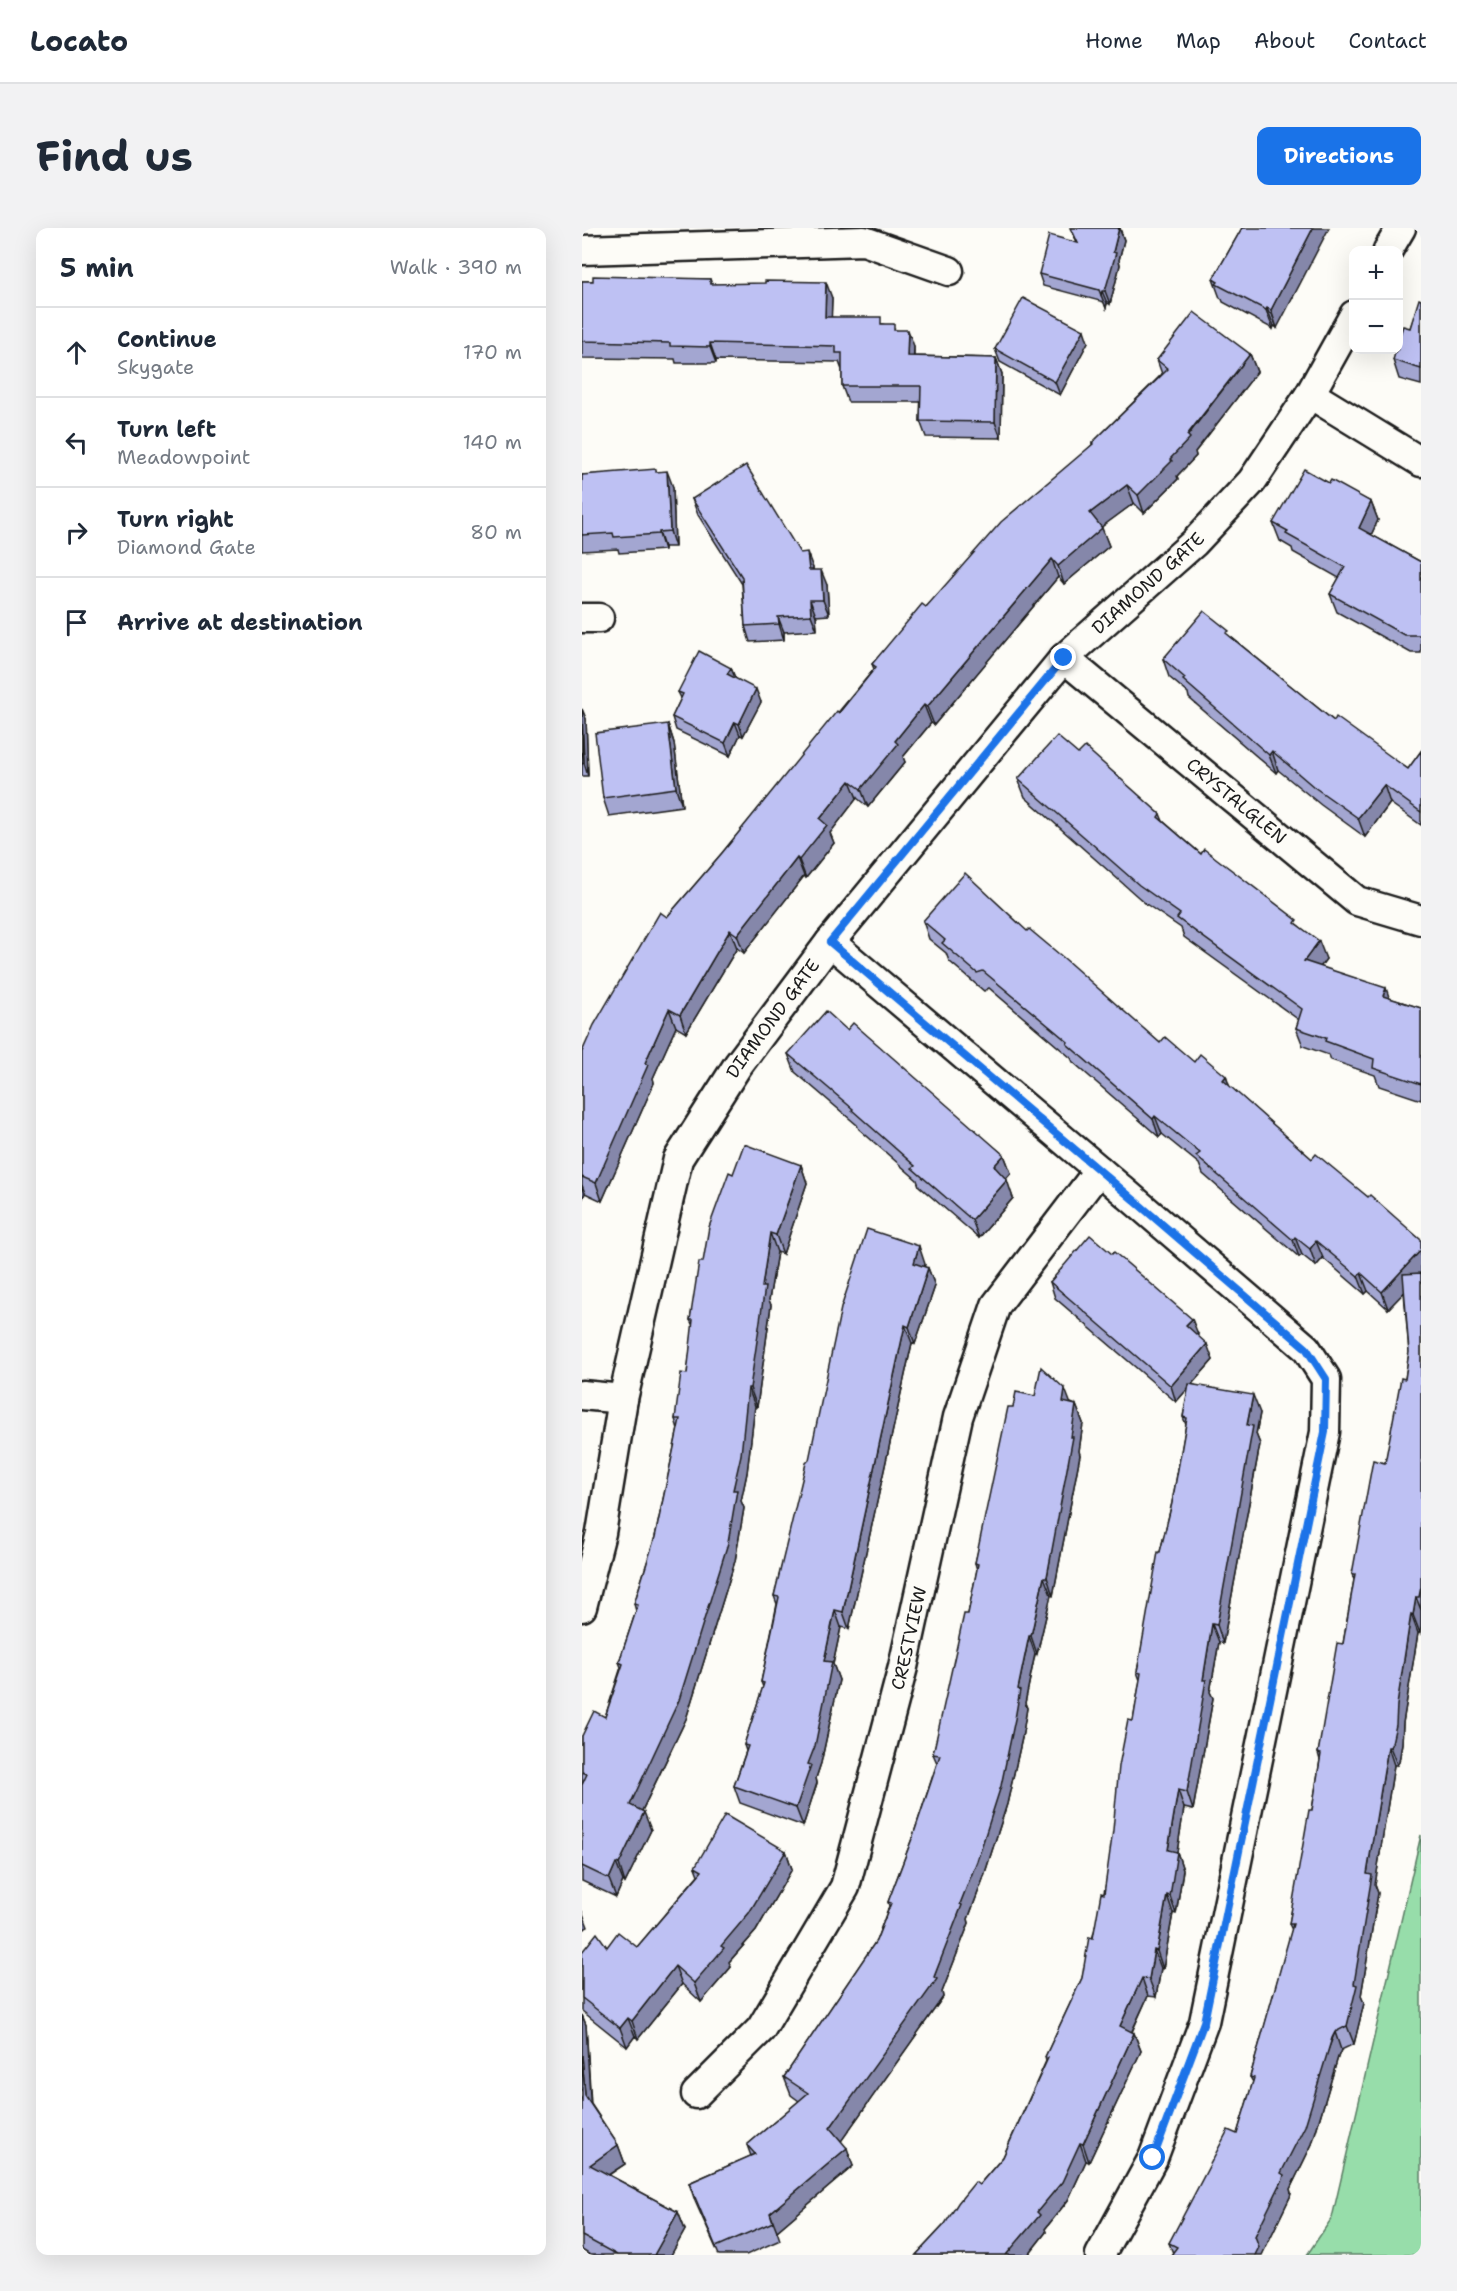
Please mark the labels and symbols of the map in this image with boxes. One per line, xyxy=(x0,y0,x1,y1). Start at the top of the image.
street label: DIAMOND GATE xyxy=(1087,527,1210,640)
route end xyxy=(1050,644,1076,670)
street label: CRYSTALGLEN xyxy=(1181,752,1291,850)
street label: DIAMOND GATE xyxy=(721,954,825,1083)
street label: CRESTVIEW xyxy=(885,1584,932,1693)
route start xyxy=(1139,2144,1165,2170)

